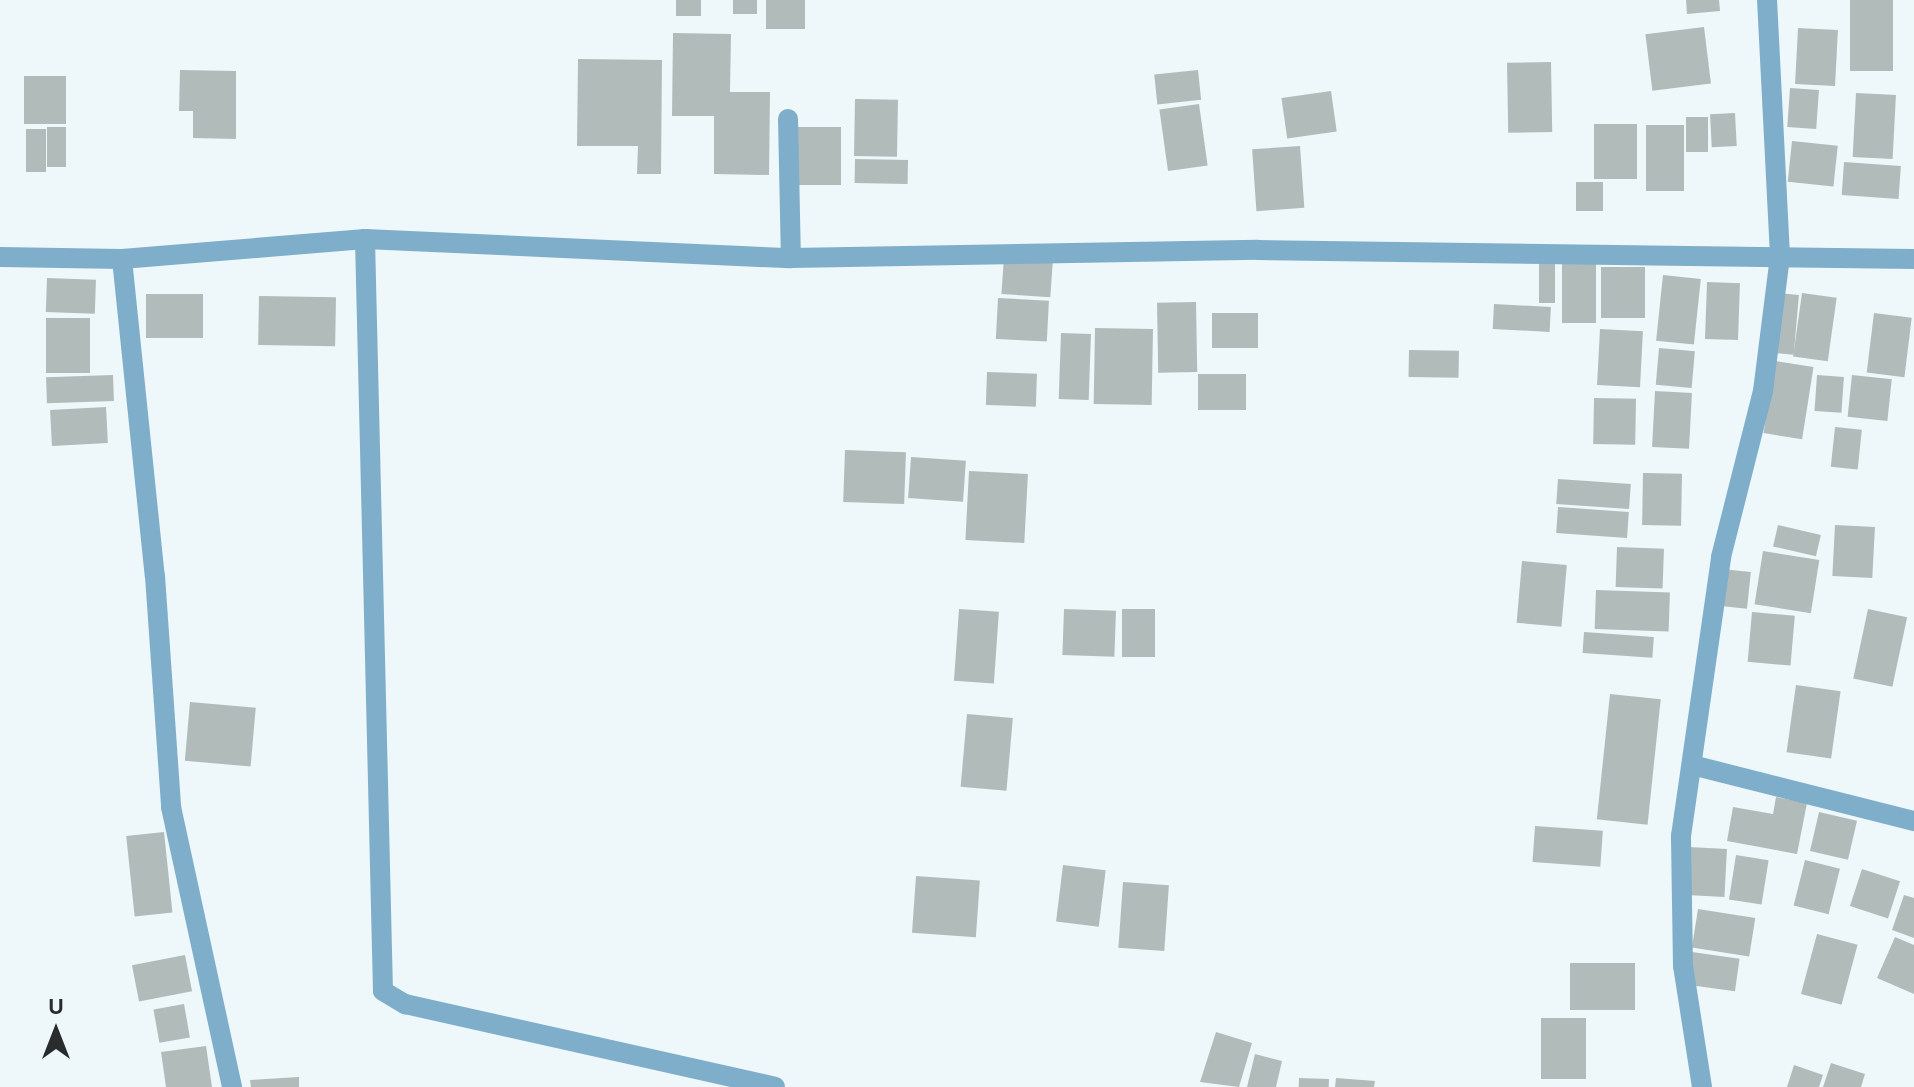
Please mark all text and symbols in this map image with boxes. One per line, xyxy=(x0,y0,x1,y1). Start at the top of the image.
north arrow xyxy=(16,991,96,1071)
text: U xyxy=(48,993,64,1020)

